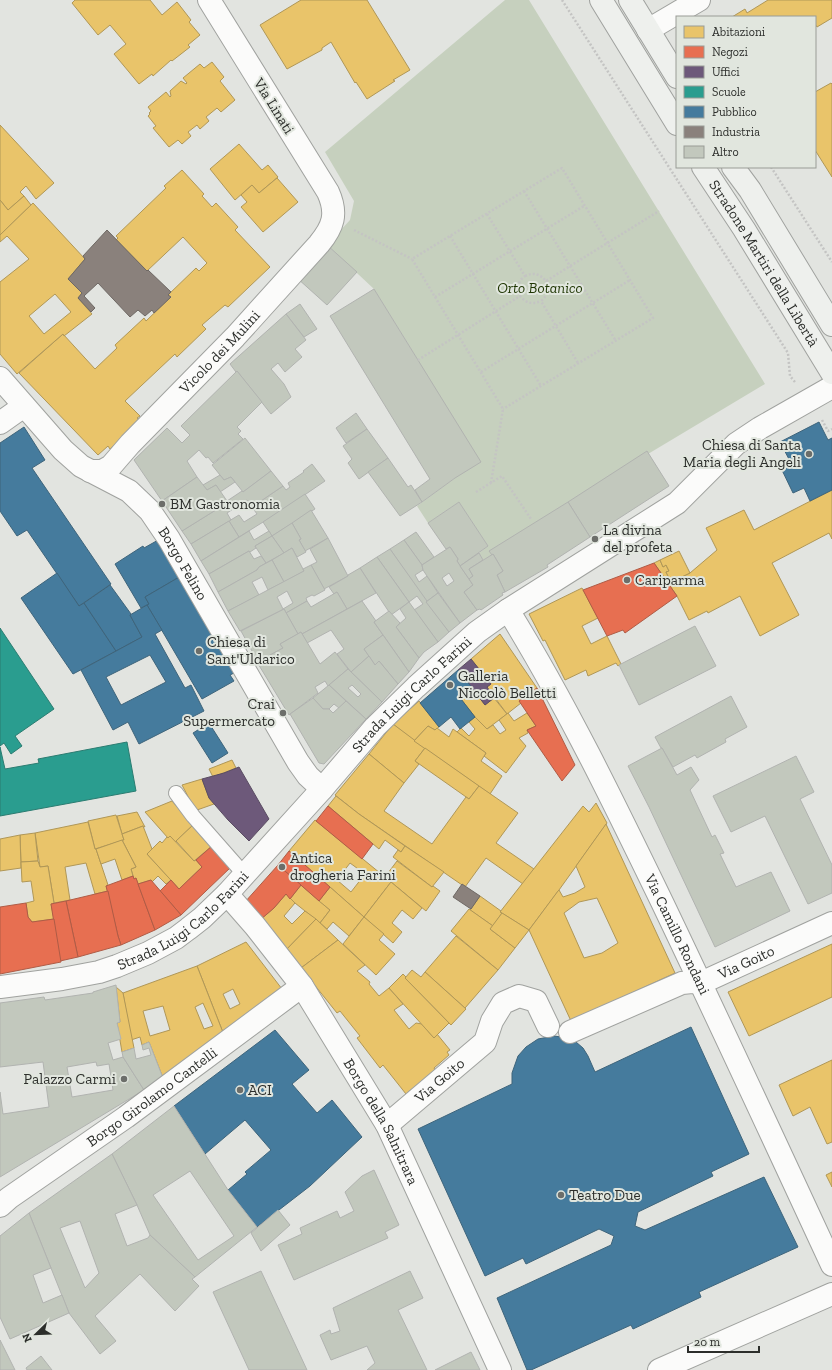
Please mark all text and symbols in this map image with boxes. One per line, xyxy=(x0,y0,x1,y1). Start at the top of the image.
legend xyxy=(676,16,816,168)
text: Abitazioni xyxy=(712,25,766,39)
text: Negozi xyxy=(712,45,749,59)
text: Uffici xyxy=(712,65,740,79)
street label: Via Linati xyxy=(249,74,298,137)
text: Scuole xyxy=(712,85,746,99)
text: Pubblico xyxy=(712,105,757,119)
text: Industria xyxy=(712,125,760,139)
text: Altro xyxy=(712,145,739,159)
street label: Stradone Martiri della Libertà xyxy=(705,177,823,350)
park label: Orto Botanico xyxy=(497,279,583,297)
street label: Vicolo dei Mulini xyxy=(175,306,264,398)
place label: Chiesa di Santa Maria degli Angeli xyxy=(683,436,801,471)
marker: Chiesa di Santa Maria degli Angeli xyxy=(804,449,814,459)
place label: BM Gastronomia xyxy=(170,495,280,513)
marker: BM Gastronomia xyxy=(157,499,167,509)
place label: La divina del profeta xyxy=(603,521,672,556)
street label: Borgo Felino xyxy=(154,523,212,604)
marker: La divina del profeta xyxy=(590,534,600,544)
place label: Cariparma xyxy=(635,571,704,589)
marker: Cariparma xyxy=(622,575,632,585)
place label: Chiesa di Sant'Uldarico xyxy=(207,633,295,668)
street label: Strada Luigi Carlo Farini xyxy=(348,633,475,756)
marker: Chiesa di Sant'Uldarico xyxy=(194,646,204,656)
place label: Galleria Niccolò Belletti xyxy=(458,667,556,702)
marker: Galleria Niccolò Belletti xyxy=(445,680,455,690)
place label: Crai Supermercato xyxy=(183,695,275,730)
marker: Crai Supermercato xyxy=(278,708,288,718)
place label: Antica drogheria Farini xyxy=(290,849,396,884)
marker: Antica drogheria Farini xyxy=(277,862,287,872)
street label: Strada Luigi Carlo Farini xyxy=(114,867,252,974)
street label: Via Camillo Rondani xyxy=(640,870,714,997)
street label: Via Goito xyxy=(714,942,777,983)
street label: Borgo Girolamo Cantelli xyxy=(83,1043,220,1150)
street label: Via Goito xyxy=(410,1054,469,1107)
street label: Borgo della Salnitrara xyxy=(340,1055,422,1188)
place label: Palazzo Carmi xyxy=(24,1070,116,1088)
marker: Palazzo Carmi xyxy=(119,1074,129,1084)
place label: ACI xyxy=(248,1081,272,1099)
marker: ACI xyxy=(235,1085,245,1095)
place label: Teatro Due xyxy=(569,1186,641,1204)
marker: Teatro Due xyxy=(556,1190,566,1200)
north arrow xyxy=(16,1314,56,1354)
scale bar xyxy=(688,1328,759,1354)
text: N xyxy=(19,1331,35,1344)
text: 20 m xyxy=(694,1335,721,1349)

